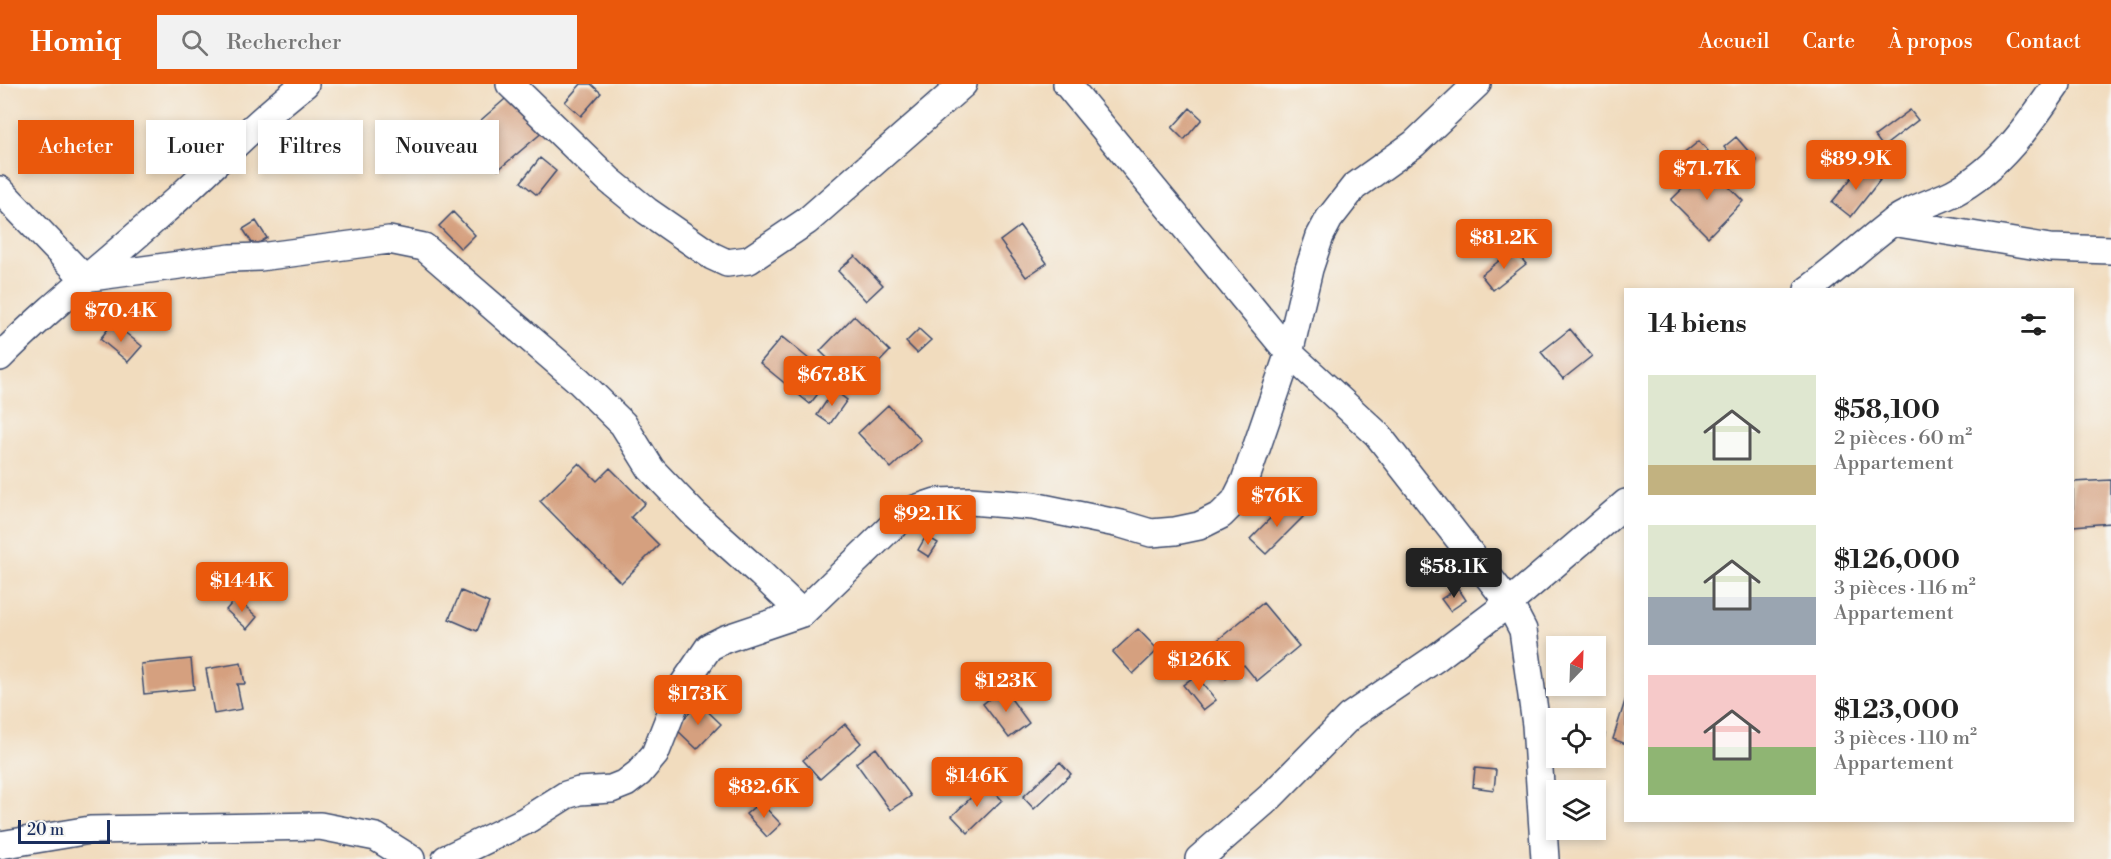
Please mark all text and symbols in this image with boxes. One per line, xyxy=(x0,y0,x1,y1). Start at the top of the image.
search box xyxy=(157,15,577,69)
text: Homiq xyxy=(30,25,121,60)
icon: search xyxy=(178,26,211,59)
text: Rechercher xyxy=(226,29,342,56)
text: Accueil xyxy=(1699,29,1770,55)
text: Carte xyxy=(1803,29,1855,55)
text: À propos xyxy=(1888,29,1973,55)
text: Contact xyxy=(2006,29,2081,55)
chip: Acheter xyxy=(18,120,134,174)
chip: Louer xyxy=(146,120,246,174)
chip: Filtres xyxy=(258,120,363,174)
chip: Nouveau xyxy=(375,120,499,174)
pin: $89.9K xyxy=(1807,140,1905,191)
text: $89.9K xyxy=(1820,147,1892,172)
pin: $71.7K xyxy=(1658,150,1756,201)
text: $71.7K xyxy=(1673,157,1741,182)
pin: $81.2K xyxy=(1455,219,1553,270)
text: $81.2K xyxy=(1470,226,1538,251)
pin: $70.4K xyxy=(72,292,170,343)
text: $70.4K xyxy=(85,299,157,324)
text: 14 biens xyxy=(1648,308,1747,340)
icon: filters xyxy=(2017,308,2050,341)
pin: $67.8K xyxy=(783,356,881,407)
text: $67.8K xyxy=(798,363,866,388)
text: $58,100 xyxy=(1834,394,1940,426)
icon: home xyxy=(1696,399,1768,471)
text: 2 pièces · 60 m² xyxy=(1834,426,1972,451)
text: Appartement xyxy=(1834,451,1954,476)
pin: $76K xyxy=(1241,477,1313,528)
text: $76K xyxy=(1251,484,1303,509)
pin: $92.1K xyxy=(879,495,977,546)
text: $92.1K xyxy=(894,502,962,527)
text: $126,000 xyxy=(1834,544,1960,576)
pin: $58.1K xyxy=(1405,548,1503,599)
icon: home xyxy=(1696,549,1768,621)
text: $58.1K xyxy=(1420,555,1488,580)
pin: $144K xyxy=(200,562,284,613)
text: $144K xyxy=(210,569,274,594)
text: 3 pièces · 116 m² xyxy=(1834,576,1976,601)
text: Appartement xyxy=(1834,601,1954,626)
north arrow xyxy=(1546,636,1606,696)
map controls xyxy=(1546,636,1606,840)
pin: $126K xyxy=(1157,641,1241,692)
text: $126K xyxy=(1167,648,1231,673)
pin: $123K xyxy=(964,662,1048,713)
text: $123K xyxy=(975,669,1037,694)
pin: $173K xyxy=(656,675,740,726)
text: $173K xyxy=(668,682,728,707)
text: $123,000 xyxy=(1834,694,1959,726)
icon: home xyxy=(1696,699,1768,771)
button: locate xyxy=(1546,708,1606,768)
text: 3 pièces · 110 m² xyxy=(1834,726,1977,751)
text: Appartement xyxy=(1834,751,1954,776)
pin: $146K xyxy=(935,757,1019,808)
text: $146K xyxy=(946,764,1008,789)
pin: $82.6K xyxy=(715,768,813,819)
text: $82.6K xyxy=(728,775,800,800)
button: layers xyxy=(1546,780,1606,840)
scale bar xyxy=(18,817,110,844)
text: 20 m xyxy=(27,820,64,840)

